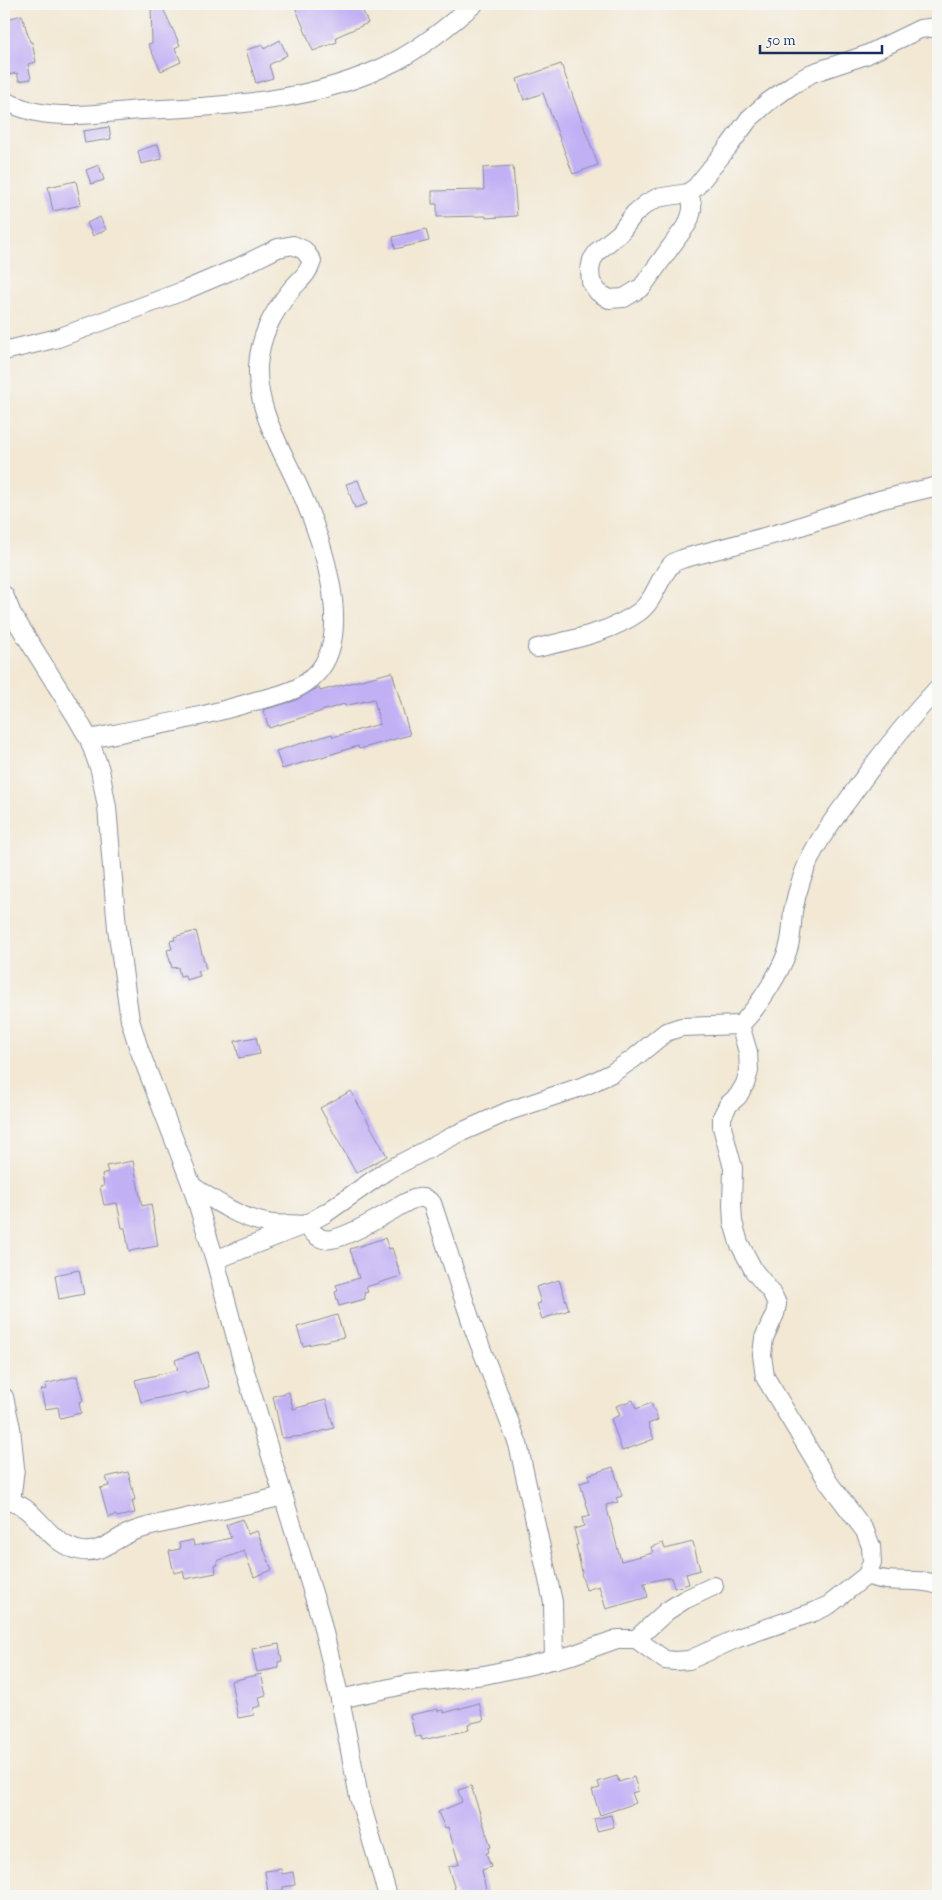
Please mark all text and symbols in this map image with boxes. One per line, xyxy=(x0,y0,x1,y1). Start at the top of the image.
scale bar xyxy=(760,22,882,54)
text: 50 m xyxy=(766,31,796,52)

